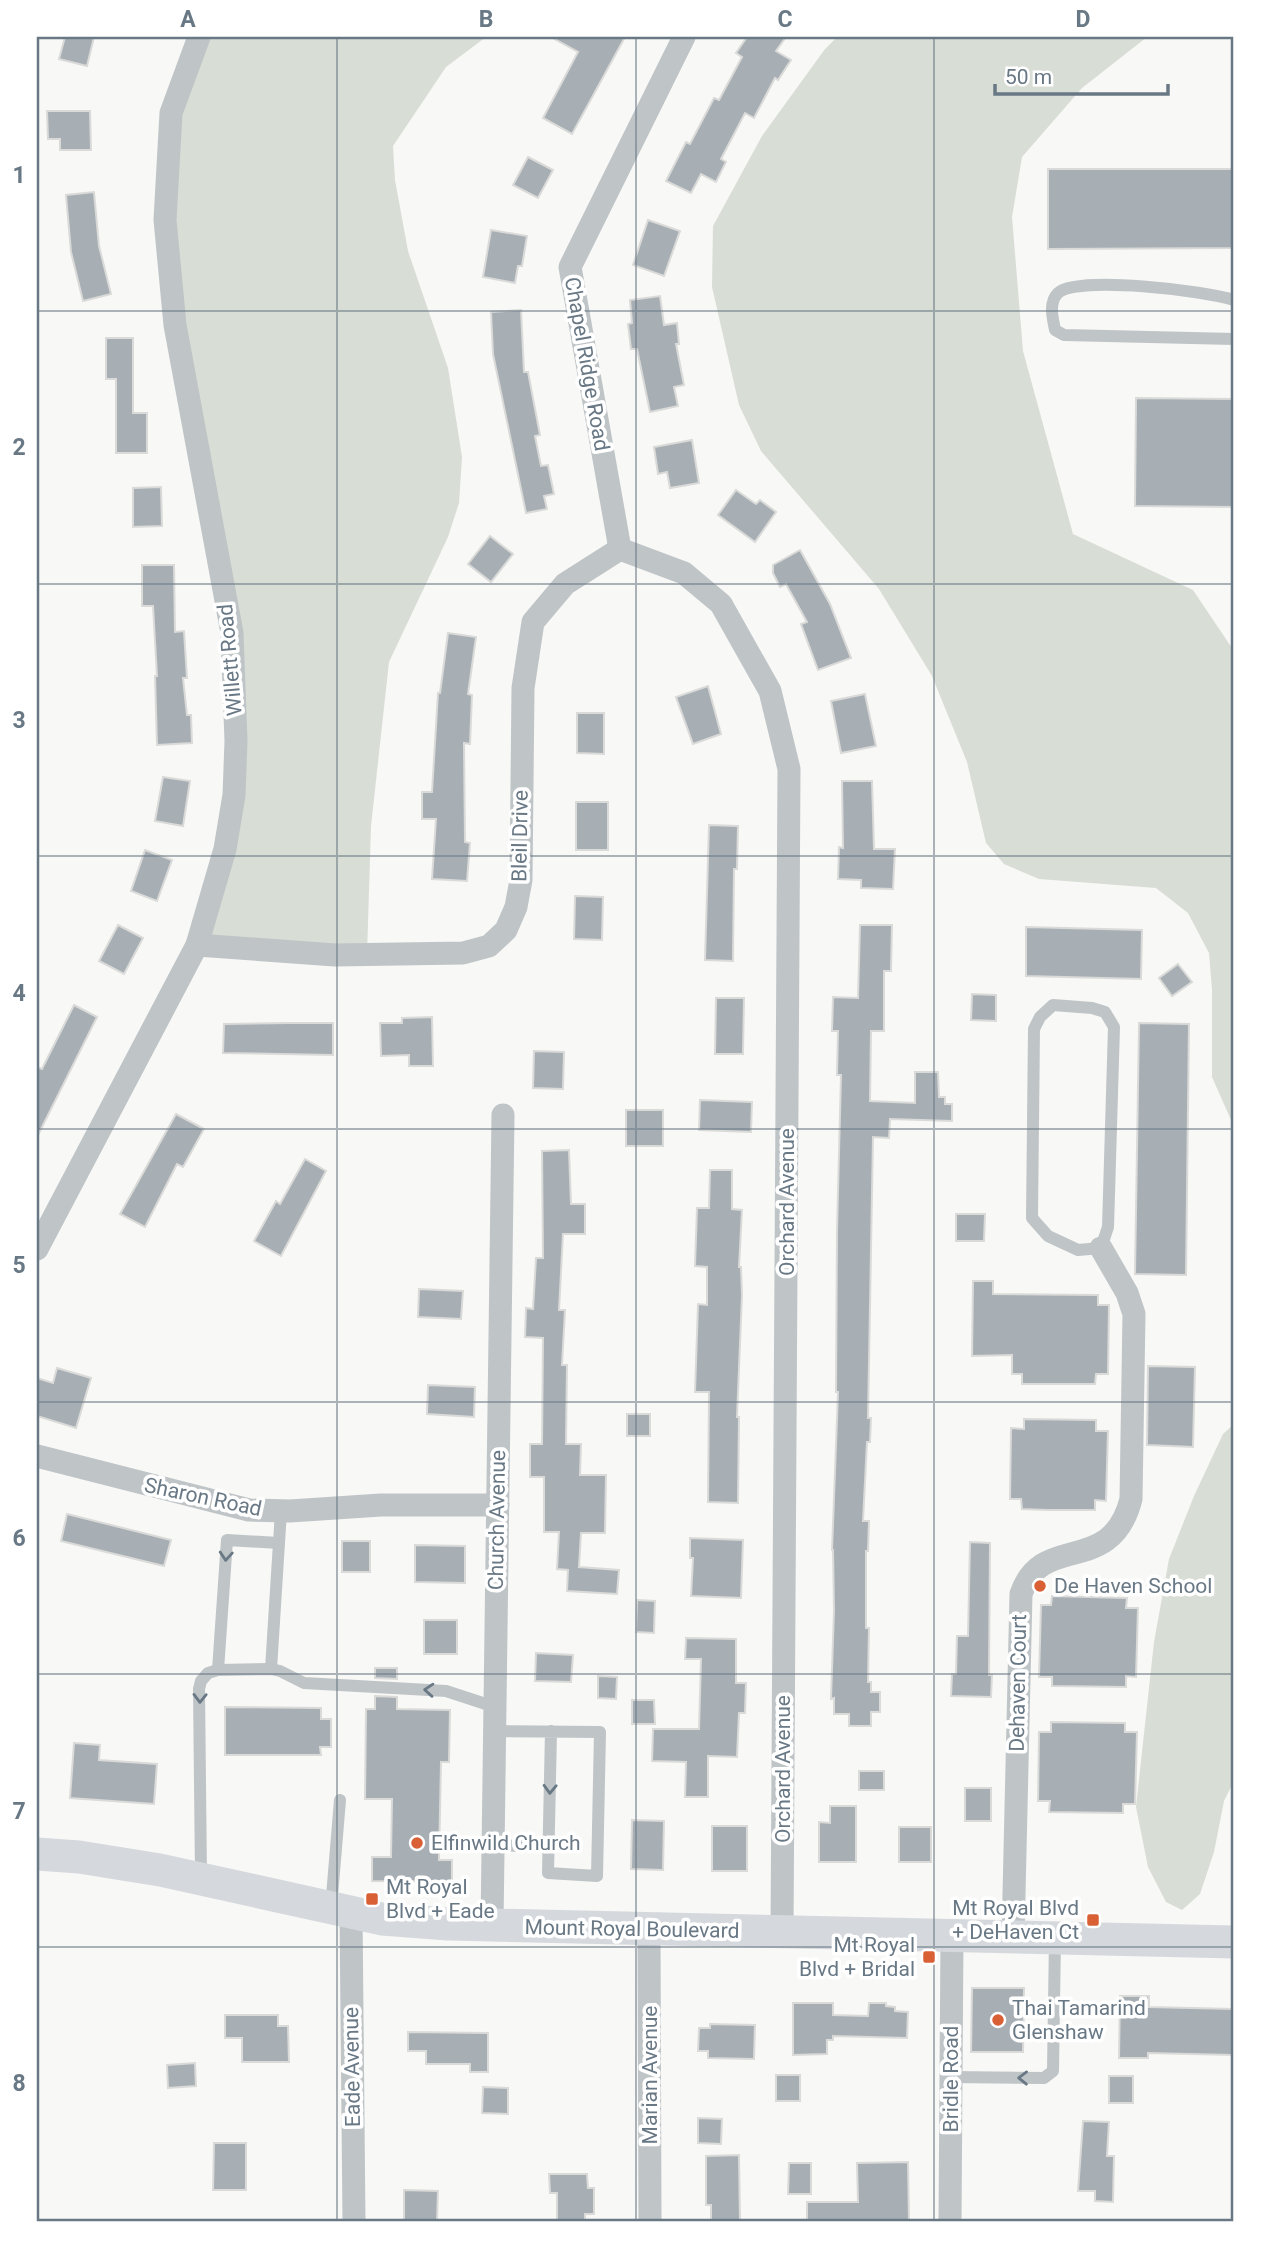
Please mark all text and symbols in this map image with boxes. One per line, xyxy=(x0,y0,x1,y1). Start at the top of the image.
text: A xyxy=(180,6,196,33)
text: B xyxy=(479,6,493,33)
text: C xyxy=(777,6,793,33)
text: D xyxy=(1076,6,1090,33)
scale bar xyxy=(995,52,1168,96)
text: 50 m xyxy=(1005,65,1052,89)
text: 1 xyxy=(12,162,26,189)
street label: Chapel Ridge Road xyxy=(560,275,614,453)
text: 2 xyxy=(12,434,26,461)
street label: Willett Road xyxy=(213,603,247,717)
text: 3 xyxy=(12,707,26,734)
street label: Bleil Drive xyxy=(507,790,533,882)
text: 4 xyxy=(12,980,26,1007)
street label: Orchard Avenue xyxy=(775,1128,799,1276)
text: 5 xyxy=(12,1252,26,1279)
street label: Church Avenue xyxy=(484,1450,510,1590)
street label: Sharon Road xyxy=(142,1473,264,1521)
text: 6 xyxy=(12,1525,26,1552)
one-way arrow xyxy=(218,1551,233,1562)
place label: De Haven School xyxy=(1054,1574,1212,1598)
marker: De Haven School xyxy=(1032,1578,1048,1594)
street label: Dehaven Court xyxy=(1005,1614,1031,1752)
one-way arrow xyxy=(423,1683,434,1698)
one-way arrow xyxy=(192,1693,208,1703)
street label: Orchard Avenue xyxy=(771,1695,795,1843)
one-way arrow xyxy=(542,1784,557,1795)
text: 7 xyxy=(12,1798,26,1825)
place label: Elfinwild Church xyxy=(431,1831,581,1855)
marker: Elfinwild Church xyxy=(409,1835,425,1851)
place label: Mt Royal Blvd + Eade xyxy=(386,1875,495,1923)
marker: Mt Royal Blvd + Eade xyxy=(364,1891,380,1907)
place label: Mt Royal Blvd + DeHaven Ct xyxy=(952,1896,1079,1944)
marker: Mt Royal Blvd + DeHaven Ct xyxy=(1085,1912,1101,1928)
street label: Mount Royal Boulevard xyxy=(524,1915,740,1943)
place label: Mt Royal Blvd + Bridal xyxy=(799,1933,915,1981)
marker: Mt Royal Blvd + Bridal xyxy=(921,1949,937,1965)
place label: Thai Tamarind Glenshaw xyxy=(1012,1996,1146,2044)
street label: Marian Avenue xyxy=(638,2006,662,2144)
street label: Eade Avenue xyxy=(339,2007,365,2127)
marker: Thai Tamarind Glenshaw xyxy=(990,2012,1006,2028)
street label: Bridle Road xyxy=(939,2026,963,2132)
text: 8 xyxy=(12,2070,26,2097)
one-way arrow xyxy=(1017,2070,1028,2086)

